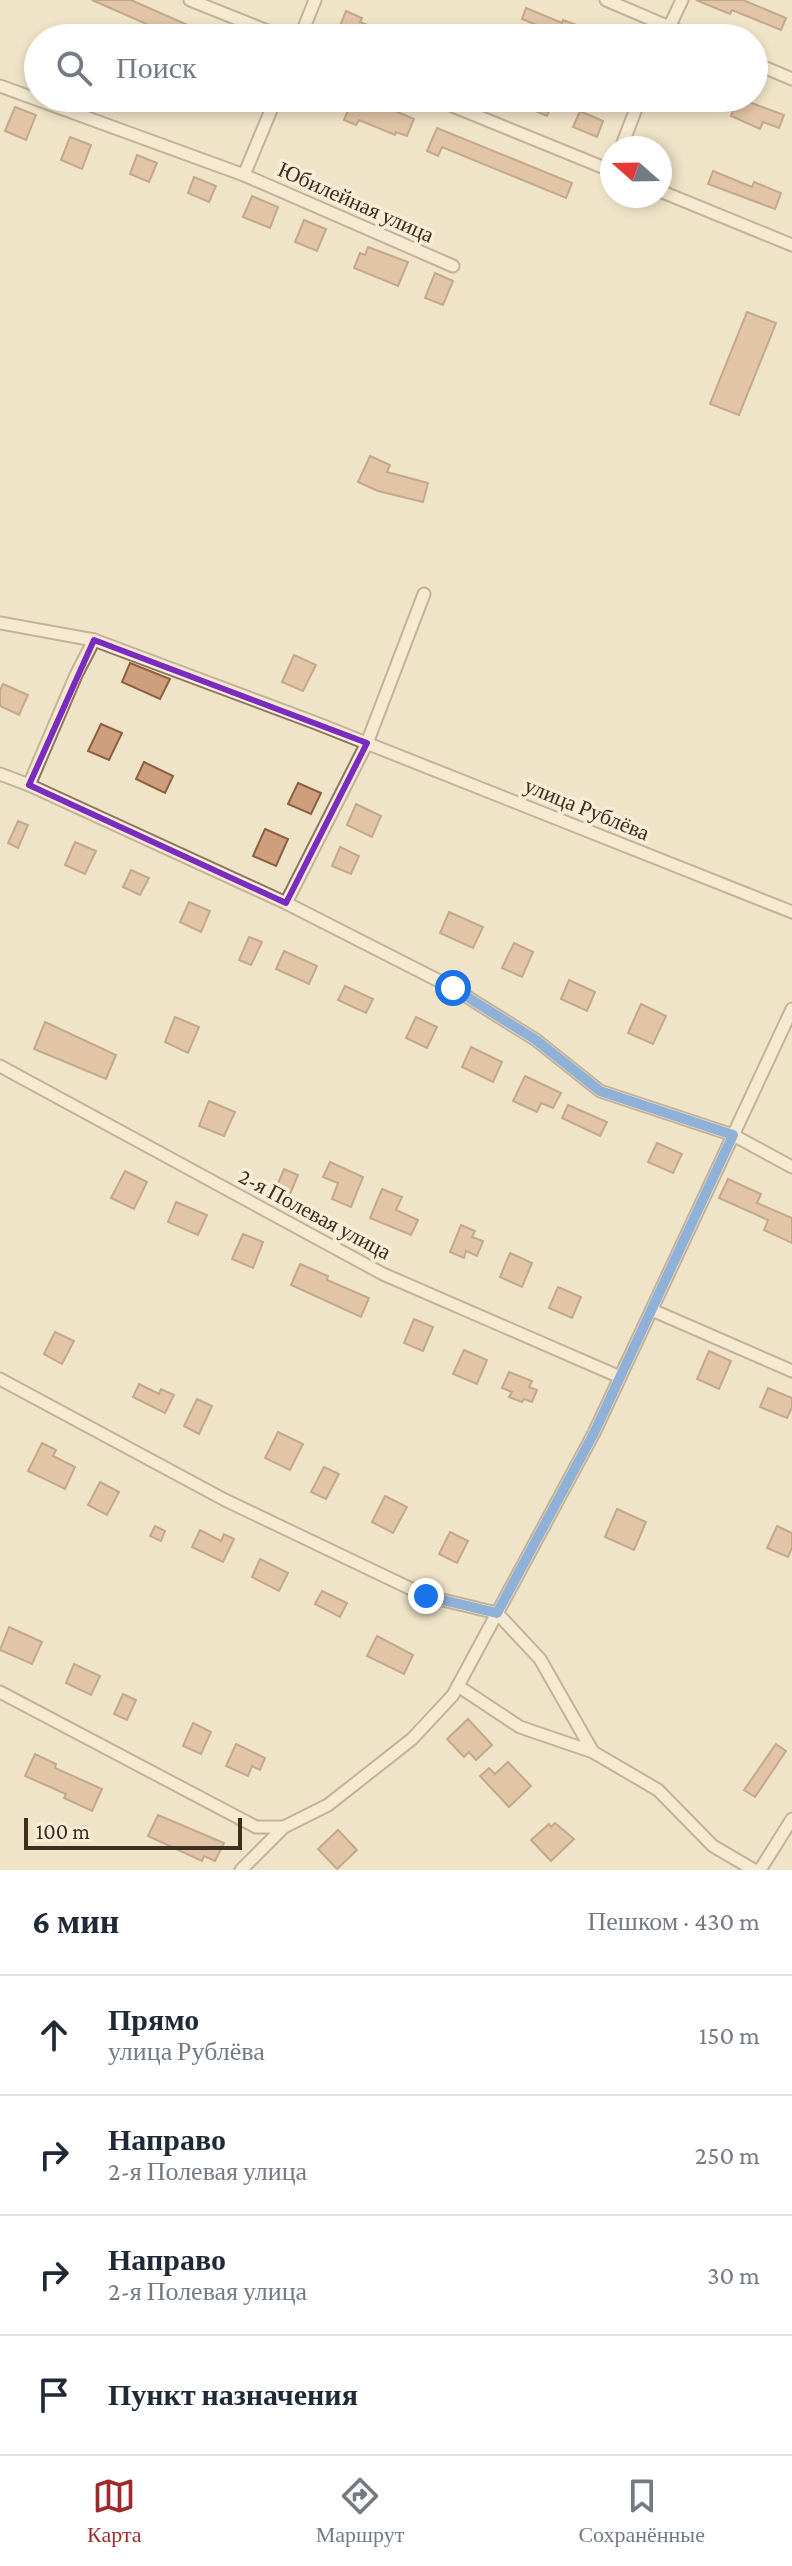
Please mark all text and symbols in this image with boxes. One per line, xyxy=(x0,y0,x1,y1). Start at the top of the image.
search box xyxy=(24,24,768,112)
icon: search xyxy=(52,46,96,90)
text: Поиск xyxy=(116,51,197,84)
north arrow xyxy=(600,136,672,208)
street label: Юбилейная улица xyxy=(274,156,438,248)
street label: улица Рублёва xyxy=(521,773,653,846)
route start xyxy=(435,970,471,1006)
street label: 2-я Полевая улица xyxy=(235,1163,395,1265)
route end xyxy=(408,1578,444,1614)
scale bar xyxy=(24,1814,242,1850)
text: 100 m xyxy=(36,1819,90,1844)
text: 6 мин xyxy=(32,1903,119,1940)
text: Пешком · 430 m xyxy=(588,1907,760,1936)
text: Прямо xyxy=(108,2003,199,2036)
icon: ahead xyxy=(32,2013,76,2057)
text: 150 m xyxy=(699,2021,760,2050)
text: улица Рублёва xyxy=(108,2037,265,2066)
text: Направо xyxy=(108,2123,226,2156)
icon: right xyxy=(32,2133,76,2177)
text: 250 m xyxy=(695,2141,760,2170)
text: 2-я Полевая улица xyxy=(108,2157,307,2186)
text: Направо xyxy=(108,2243,226,2276)
icon: right xyxy=(32,2253,76,2297)
text: 30 m xyxy=(707,2261,760,2290)
text: 2-я Полевая улица xyxy=(108,2277,307,2306)
icon: arrive xyxy=(32,2373,76,2417)
text: Пункт назначения xyxy=(108,2378,358,2411)
tab: Карта xyxy=(87,2474,142,2548)
tab: Маршрут xyxy=(316,2474,404,2548)
tab: Сохранённые xyxy=(578,2474,705,2548)

